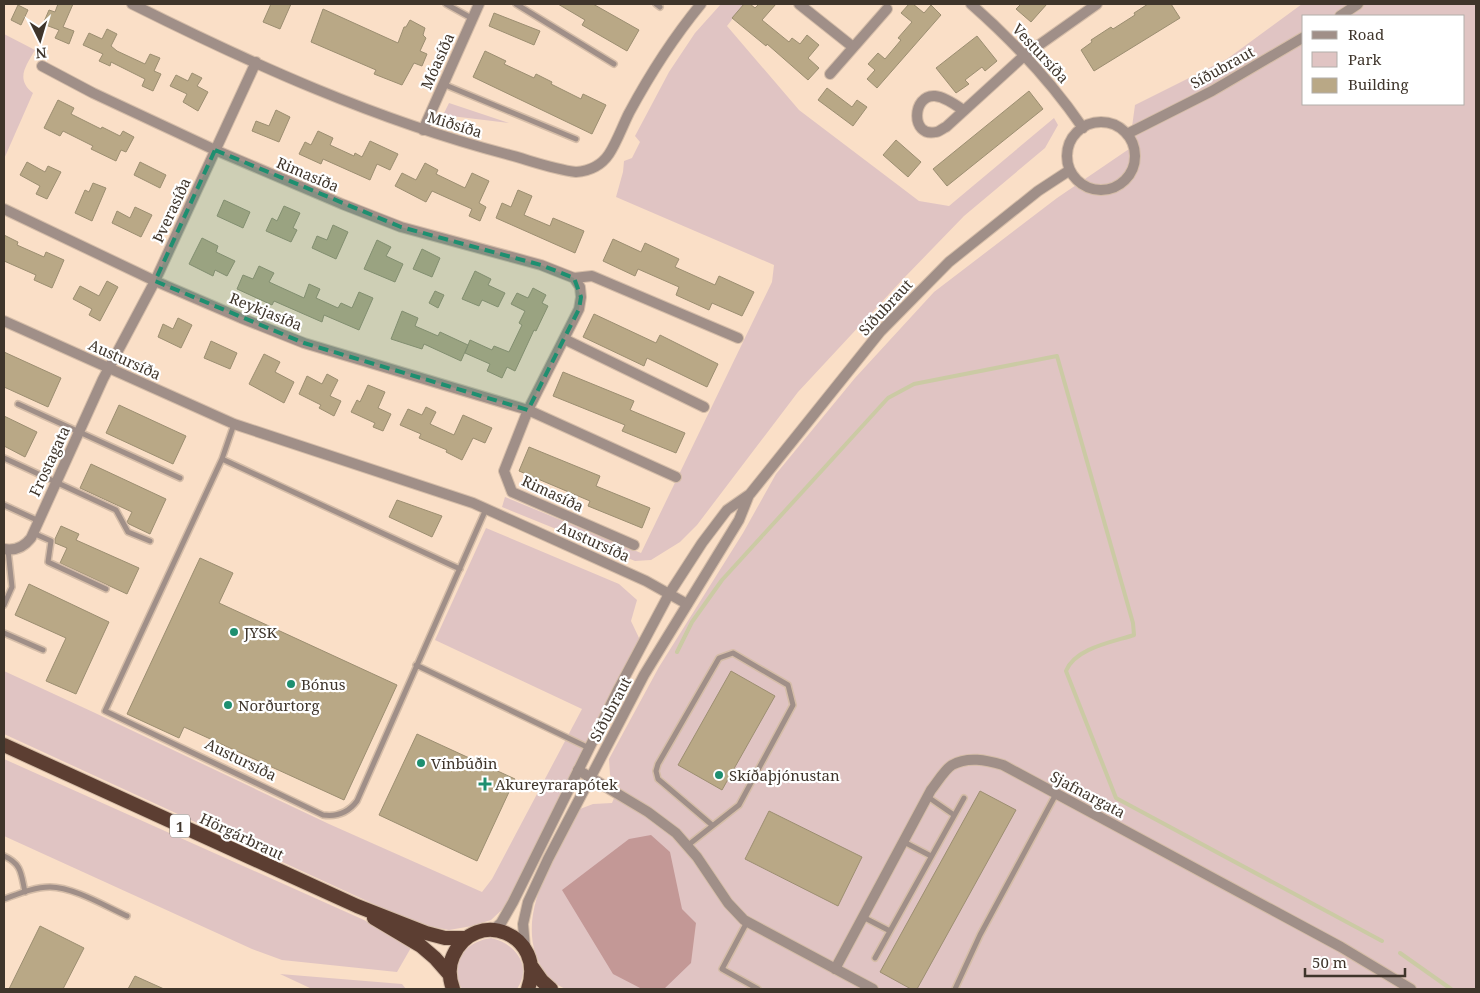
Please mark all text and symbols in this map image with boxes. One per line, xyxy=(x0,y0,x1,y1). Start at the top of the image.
north arrow xyxy=(15,15,65,65)
legend xyxy=(1302,15,1465,105)
street label: Vestursíða xyxy=(1008,19,1074,87)
text: Road xyxy=(1348,24,1384,44)
street label: Móasíða xyxy=(416,30,458,92)
street label: Síðubraut xyxy=(1186,41,1258,93)
text: N xyxy=(35,44,48,63)
text: Park xyxy=(1348,49,1382,69)
text: Building xyxy=(1348,74,1409,94)
street label: Miðsíða xyxy=(425,106,485,142)
street label: Rimasíða xyxy=(274,152,342,196)
street label: Þverasíða xyxy=(147,174,195,246)
street label: Síðubraut xyxy=(854,274,916,340)
street label: Reykjasíða xyxy=(227,287,305,335)
street label: Austursíða xyxy=(86,334,164,384)
street label: Frostagata xyxy=(24,423,74,499)
street label: Rimasíða xyxy=(519,470,587,516)
street label: Austursíða xyxy=(555,516,633,566)
place label: JYSK xyxy=(243,622,278,642)
marker: JYSK xyxy=(228,626,240,638)
street label: Síðubraut xyxy=(585,673,635,745)
place label: Bónus xyxy=(301,674,346,694)
marker: Bónus xyxy=(285,678,297,690)
place label: Norðurtorg xyxy=(238,695,319,715)
marker: Norðurtorg xyxy=(222,699,234,711)
street label: Austursíða xyxy=(202,733,280,785)
place label: Vínbúðin xyxy=(431,753,498,773)
marker: Vínbúðin xyxy=(415,757,427,769)
place label: Skíðaþjónustan xyxy=(729,765,840,785)
street label: Sjafnargata xyxy=(1047,766,1129,822)
marker: Skíðaþjónustan xyxy=(713,769,725,781)
place label: Akureyrarapótek xyxy=(495,774,618,794)
marker: Akureyrarapótek xyxy=(479,778,491,790)
street label: Hörgárbraut xyxy=(197,808,287,864)
road number: 1 xyxy=(170,814,190,838)
scale bar xyxy=(1305,946,1405,978)
text: 50 m xyxy=(1312,952,1347,972)

